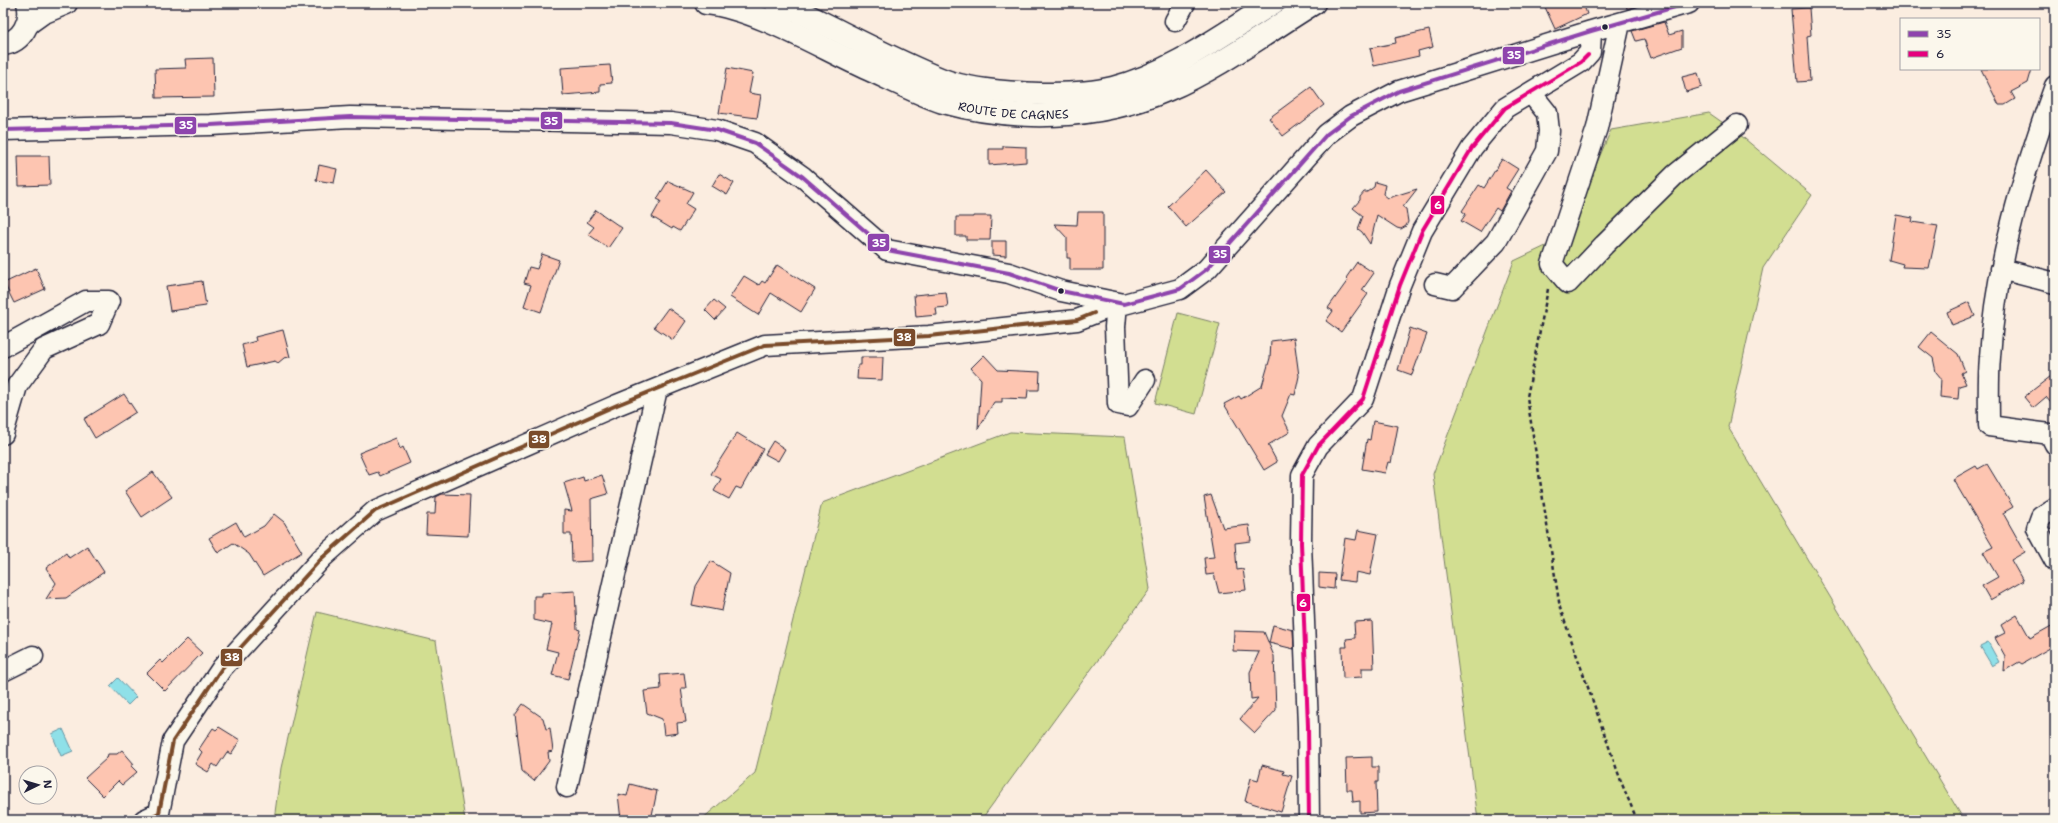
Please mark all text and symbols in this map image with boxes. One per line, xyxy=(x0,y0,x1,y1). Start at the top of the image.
legend xyxy=(1900,18,2040,70)
unlabelled marker xyxy=(1600,22,1610,32)
text: 35 xyxy=(1936,26,1951,42)
line badge: 35 xyxy=(1502,46,1525,65)
text: 6 xyxy=(1936,46,1944,62)
text: 35 xyxy=(1507,48,1521,63)
street label: ROUTE DE CAGNES xyxy=(957,98,1070,123)
line badge: 35 xyxy=(540,111,563,130)
text: 35 xyxy=(544,114,558,129)
line badge: 35 xyxy=(174,116,197,135)
text: 35 xyxy=(179,118,193,133)
line badge: 6 xyxy=(1430,195,1445,215)
text: 6 xyxy=(1434,198,1442,213)
line badge: 35 xyxy=(867,233,890,252)
text: 35 xyxy=(872,236,886,251)
line badge: 35 xyxy=(1208,245,1231,264)
text: 35 xyxy=(1213,247,1227,262)
unlabelled marker xyxy=(1056,286,1066,296)
line badge: 38 xyxy=(893,328,916,347)
text: 38 xyxy=(896,330,912,345)
line badge: 38 xyxy=(528,430,550,449)
text: 38 xyxy=(531,432,547,447)
line badge: 6 xyxy=(1296,593,1311,612)
text: 6 xyxy=(1299,596,1307,611)
line badge: 38 xyxy=(220,648,243,667)
text: 38 xyxy=(224,650,240,665)
north arrow xyxy=(18,765,58,805)
text: N xyxy=(40,779,55,789)

